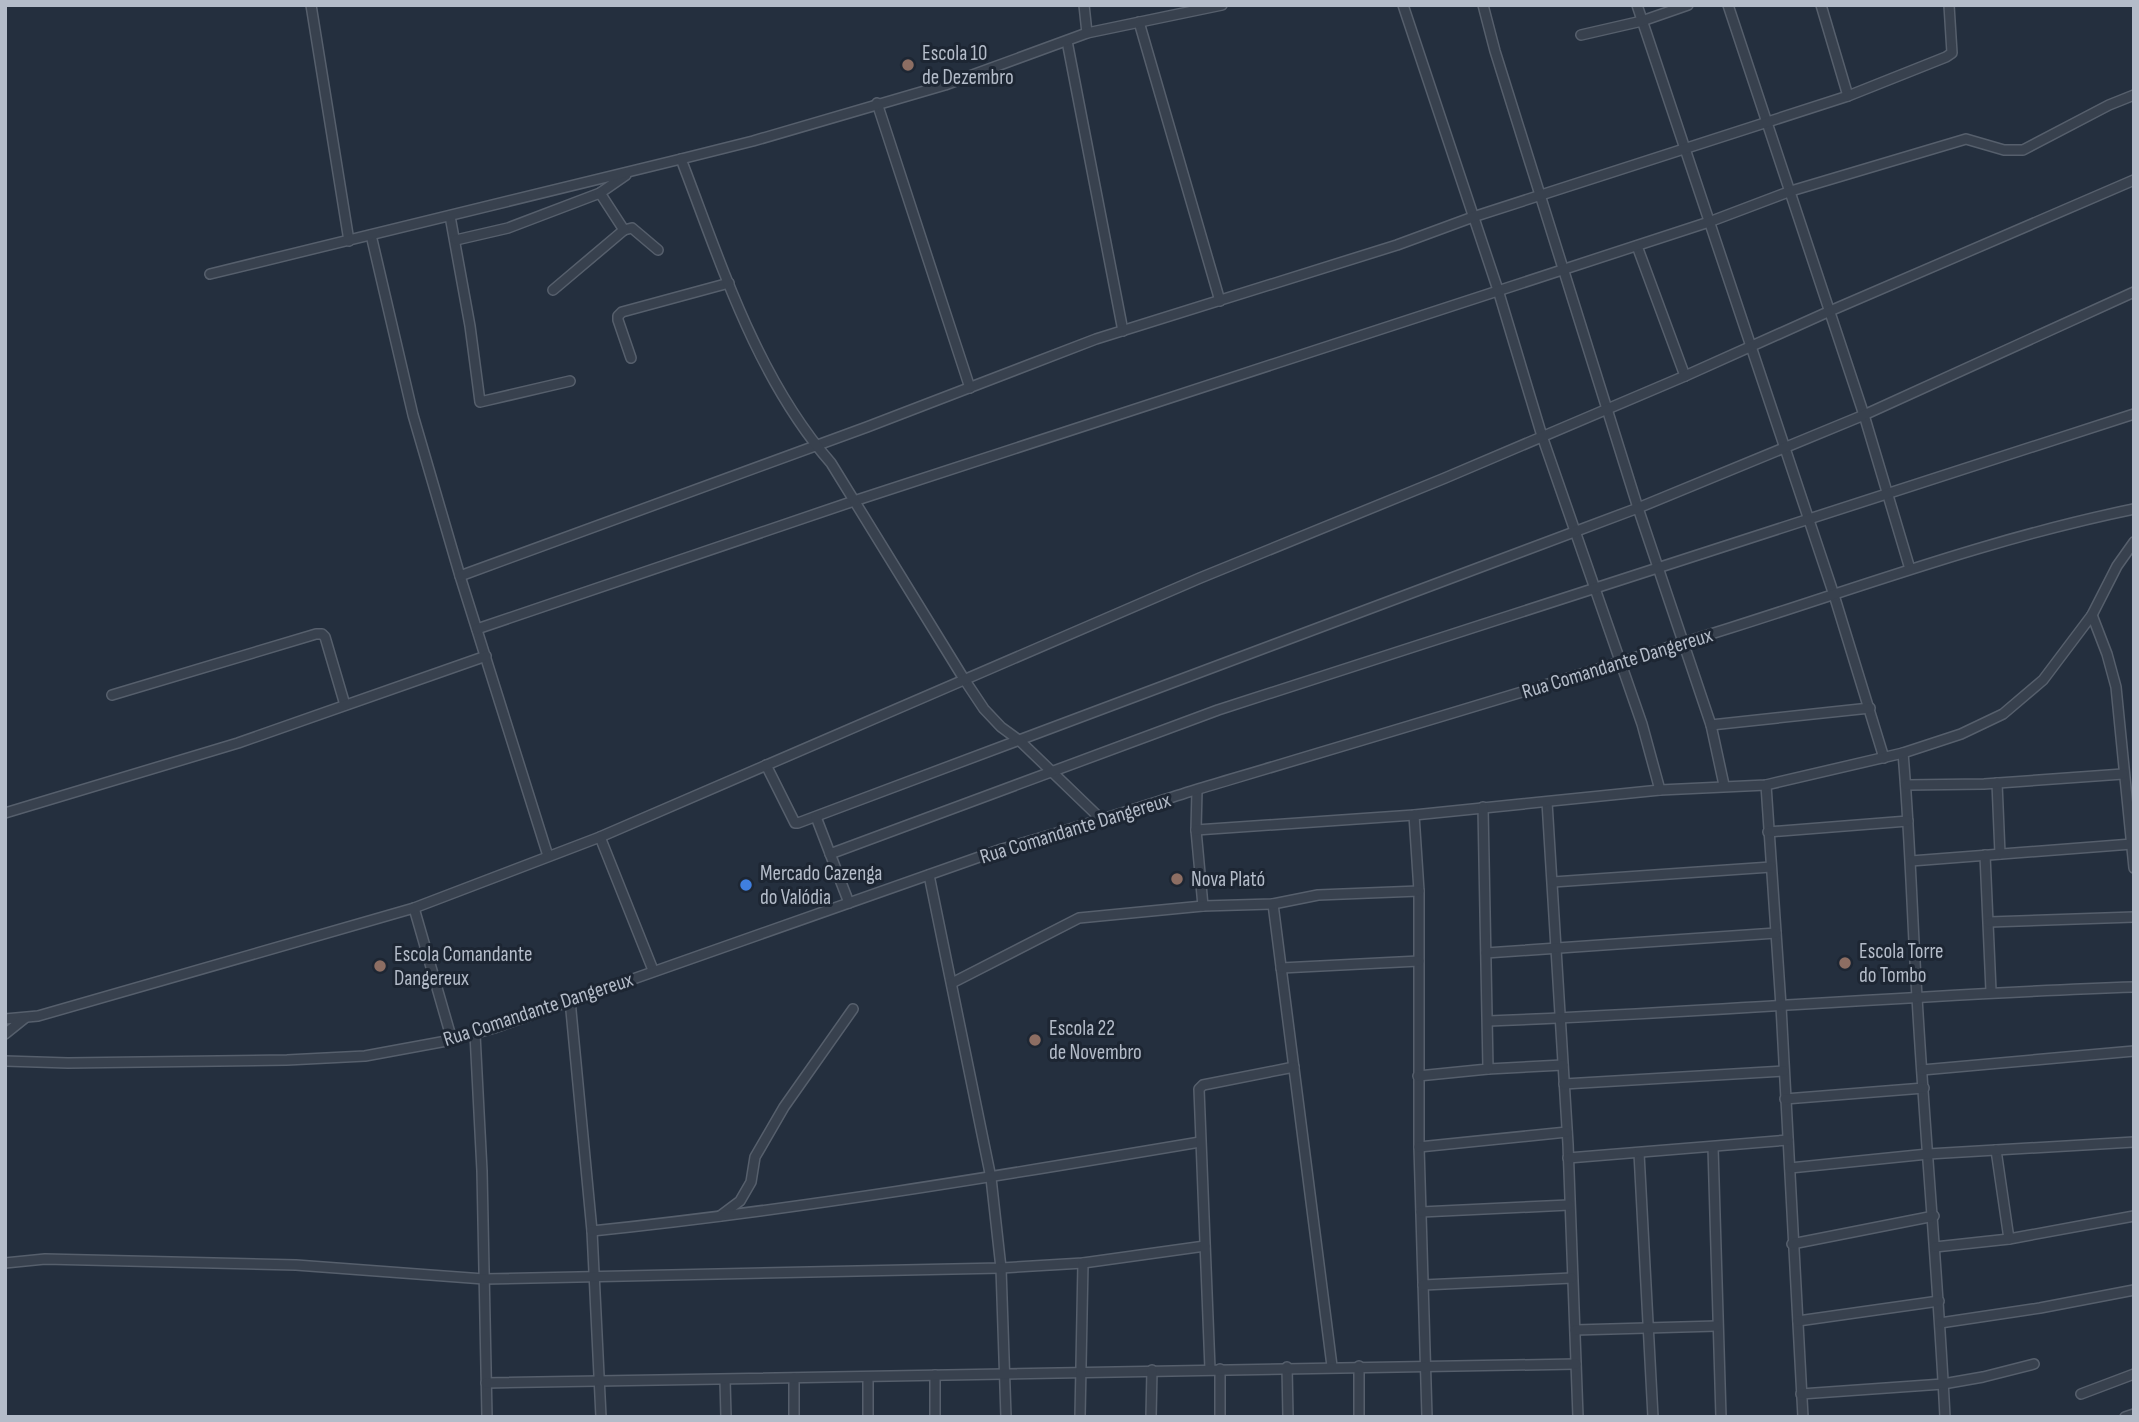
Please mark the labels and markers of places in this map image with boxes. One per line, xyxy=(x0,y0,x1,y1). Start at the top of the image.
place label: Escola 10 de Dezembro xyxy=(922,41,1014,90)
marker: Escola 10 de Dezembro xyxy=(900,57,916,73)
place label: Mercado Cazenga do Valódia xyxy=(760,861,882,910)
place label: Nova Plató xyxy=(1191,867,1265,892)
marker: Nova Plató xyxy=(1169,871,1185,887)
marker: Mercado Cazenga do Valódia xyxy=(738,877,754,893)
place label: Escola Torre do Tombo xyxy=(1859,939,1944,988)
place label: Escola Comandante Dangereux xyxy=(394,942,532,991)
marker: Escola Torre do Tombo xyxy=(1837,955,1853,971)
marker: Escola Comandante Dangereux xyxy=(372,958,388,974)
place label: Escola 22 de Novembro xyxy=(1049,1016,1142,1065)
marker: Escola 22 de Novembro xyxy=(1027,1032,1043,1048)

